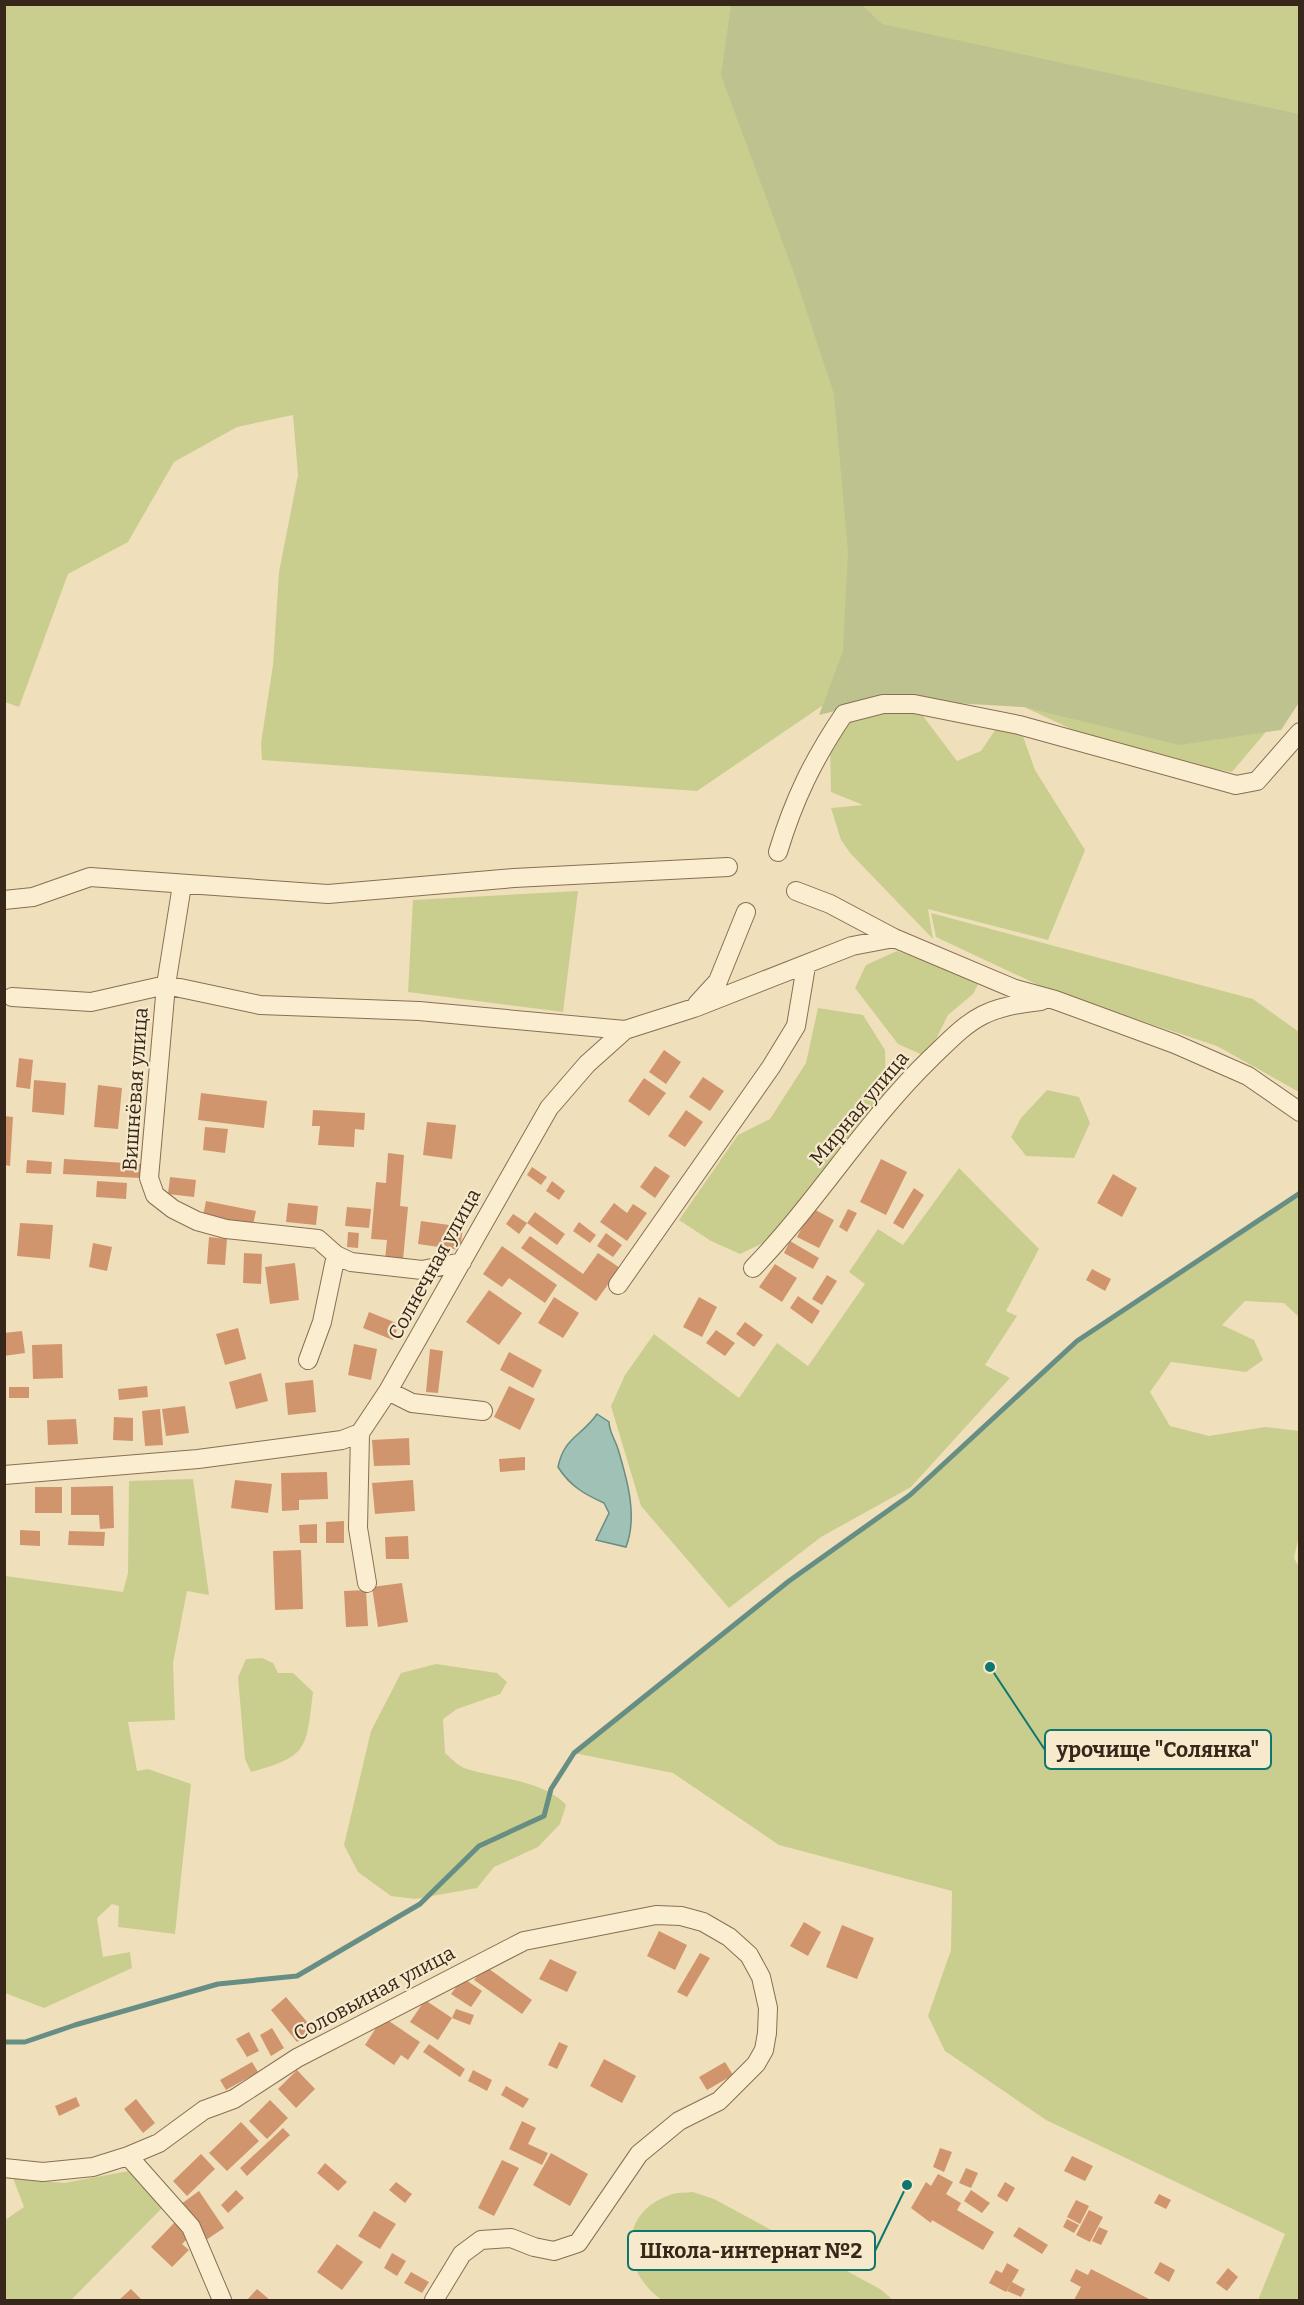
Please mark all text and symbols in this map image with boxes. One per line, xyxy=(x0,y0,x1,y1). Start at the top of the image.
street label: Вишнёвая улица xyxy=(117,1006,153,1172)
street label: Мирная улица xyxy=(804,1046,914,1170)
street label: Солнечная улица xyxy=(383,1184,485,1344)
callout: урочище "Солянка" xyxy=(1045,1730,1271,1769)
text: урочище "Солянка" xyxy=(1056,1737,1259,1763)
street label: Соловьиная улица xyxy=(289,1940,459,2046)
callout: Школа-интернат №2 xyxy=(628,2231,875,2270)
text: Школа-интернат №2 xyxy=(640,2238,863,2264)

